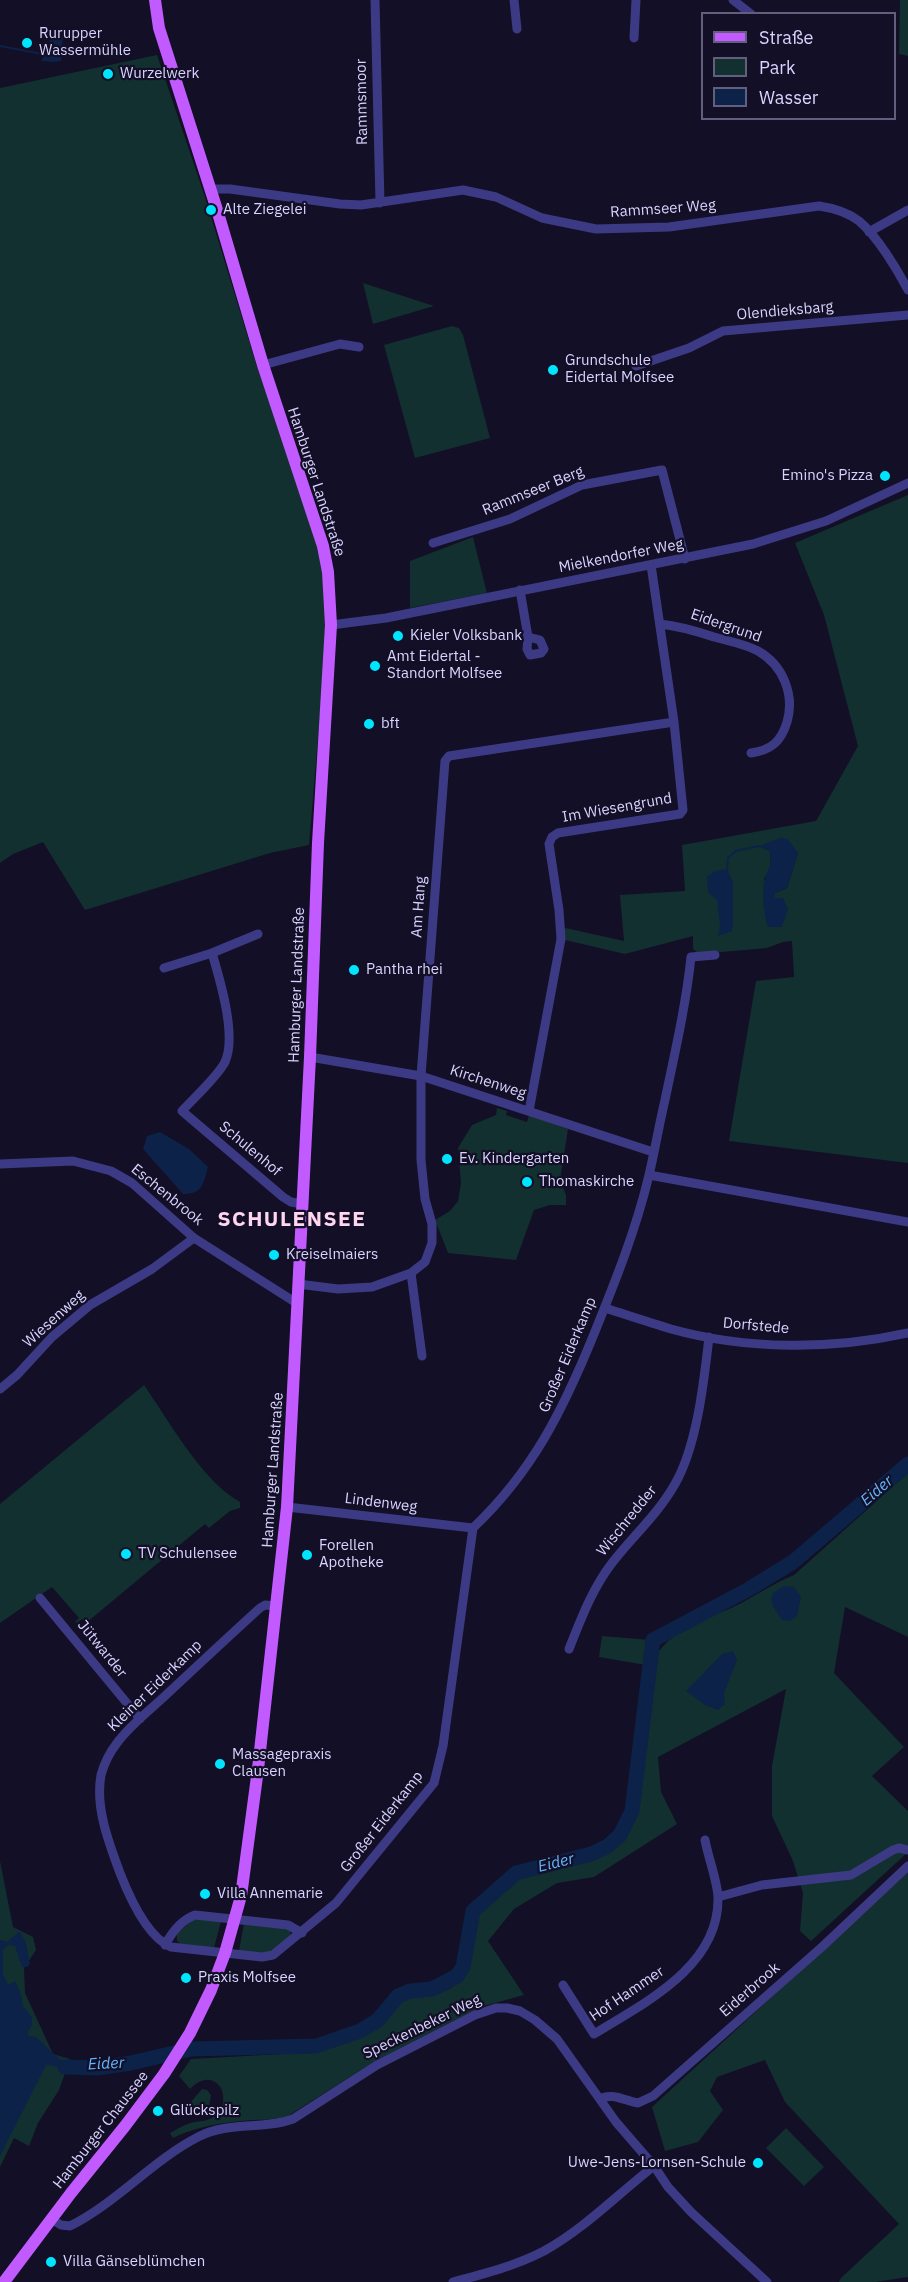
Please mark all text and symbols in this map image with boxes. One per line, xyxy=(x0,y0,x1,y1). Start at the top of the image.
legend xyxy=(701,12,896,120)
place label: Rurupper Wassermühle xyxy=(39,25,131,60)
text: Straße xyxy=(759,26,813,49)
marker: Rurupper Wassermühle xyxy=(20,36,34,50)
text: Park xyxy=(759,56,795,79)
street label: Rammsmoor xyxy=(352,59,372,145)
place label: Wurzelwerk xyxy=(120,65,199,83)
marker: Wurzelwerk xyxy=(101,67,115,81)
text: Wasser xyxy=(759,86,818,109)
street label: Rammseer Weg xyxy=(610,196,716,222)
place label: Alte Ziegelei xyxy=(223,201,306,219)
marker: Alte Ziegelei xyxy=(204,203,218,217)
street label: Olendieksbarg xyxy=(736,298,834,324)
place label: Grundschule Eidertal Molfsee xyxy=(565,352,674,387)
marker: Grundschule Eidertal Molfsee xyxy=(546,363,560,377)
street label: Hamburger Landstraße xyxy=(283,405,349,559)
street label: Rammseer Berg xyxy=(480,463,586,519)
place label: Emino's Pizza xyxy=(782,467,873,485)
marker: Emino's Pizza xyxy=(878,469,892,483)
street label: Mielkendorfer Weg xyxy=(557,535,685,577)
street label: Eidergrund xyxy=(688,605,764,647)
place label: Kieler Volksbank xyxy=(410,627,522,645)
marker: Kieler Volksbank xyxy=(391,629,405,643)
place label: Amt Eidertal - Standort Molfsee xyxy=(387,648,502,683)
marker: Amt Eidertal - Standort Molfsee xyxy=(368,659,382,673)
place label: bft xyxy=(381,715,400,733)
marker: bft xyxy=(362,717,376,731)
street label: Im Wiesengrund xyxy=(561,789,673,827)
street label: Am Hang xyxy=(408,876,430,938)
street label: Hamburger Landstraße xyxy=(285,907,309,1063)
place label: Pantha rhei xyxy=(366,961,443,979)
marker: Pantha rhei xyxy=(347,963,361,977)
street label: Kirchenweg xyxy=(448,1061,528,1103)
street label: Schulenhof xyxy=(215,1118,285,1180)
place label: Ev. Kindergarten xyxy=(459,1150,569,1168)
marker: Ev. Kindergarten xyxy=(440,1152,454,1166)
street label: Eschenbrook xyxy=(127,1160,207,1230)
place label: Thomaskirche xyxy=(539,1173,634,1191)
marker: Thomaskirche xyxy=(520,1175,534,1189)
district label: SCHULENSEE xyxy=(217,1207,367,1233)
place label: Kreiselmaiers xyxy=(286,1246,378,1264)
marker: Kreiselmaiers xyxy=(267,1248,281,1262)
street label: Wiesenweg xyxy=(19,1287,89,1351)
street label: Großer Eiderkamp xyxy=(536,1295,600,1415)
street label: Dorfstede xyxy=(722,1314,790,1338)
street label: Hamburger Landstraße xyxy=(259,1392,287,1548)
water label: Eider xyxy=(857,1472,897,1510)
street label: Wischredder xyxy=(593,1482,661,1560)
street label: Lindenweg xyxy=(344,1490,418,1516)
place label: Forellen Apotheke xyxy=(319,1537,384,1572)
place label: TV Schulensee xyxy=(138,1545,237,1563)
marker: TV Schulensee xyxy=(119,1547,133,1561)
marker: Forellen Apotheke xyxy=(300,1548,314,1562)
street label: Jütwarder xyxy=(73,1617,131,1681)
street label: Kleiner Eiderkamp xyxy=(104,1636,206,1736)
place label: Massagepraxis Clausen xyxy=(232,1746,332,1781)
marker: Massagepraxis Clausen xyxy=(213,1757,227,1771)
street label: Großer Eiderkamp xyxy=(337,1768,427,1876)
water label: Eider xyxy=(536,1849,576,1877)
place label: Villa Annemarie xyxy=(217,1885,323,1903)
marker: Villa Annemarie xyxy=(198,1887,212,1901)
street label: Eiderbrook xyxy=(716,1959,784,2021)
street label: Hof Hammer xyxy=(586,1963,668,2025)
place label: Praxis Molfsee xyxy=(198,1969,296,1987)
marker: Praxis Molfsee xyxy=(179,1971,193,1985)
street label: Speckenbeker Weg xyxy=(360,1991,484,2063)
water label: Eider xyxy=(87,2053,125,2075)
street label: Hamburger Chaussee xyxy=(49,2068,153,2192)
place label: Glückspilz xyxy=(170,2102,239,2120)
marker: Glückspilz xyxy=(151,2104,165,2118)
place label: Uwe-Jens-Lornsen-Schule xyxy=(568,2154,746,2172)
marker: Uwe-Jens-Lornsen-Schule xyxy=(751,2156,765,2170)
place label: Villa Gänseblümchen xyxy=(63,2253,205,2271)
marker: Villa Gänseblümchen xyxy=(44,2255,58,2269)

